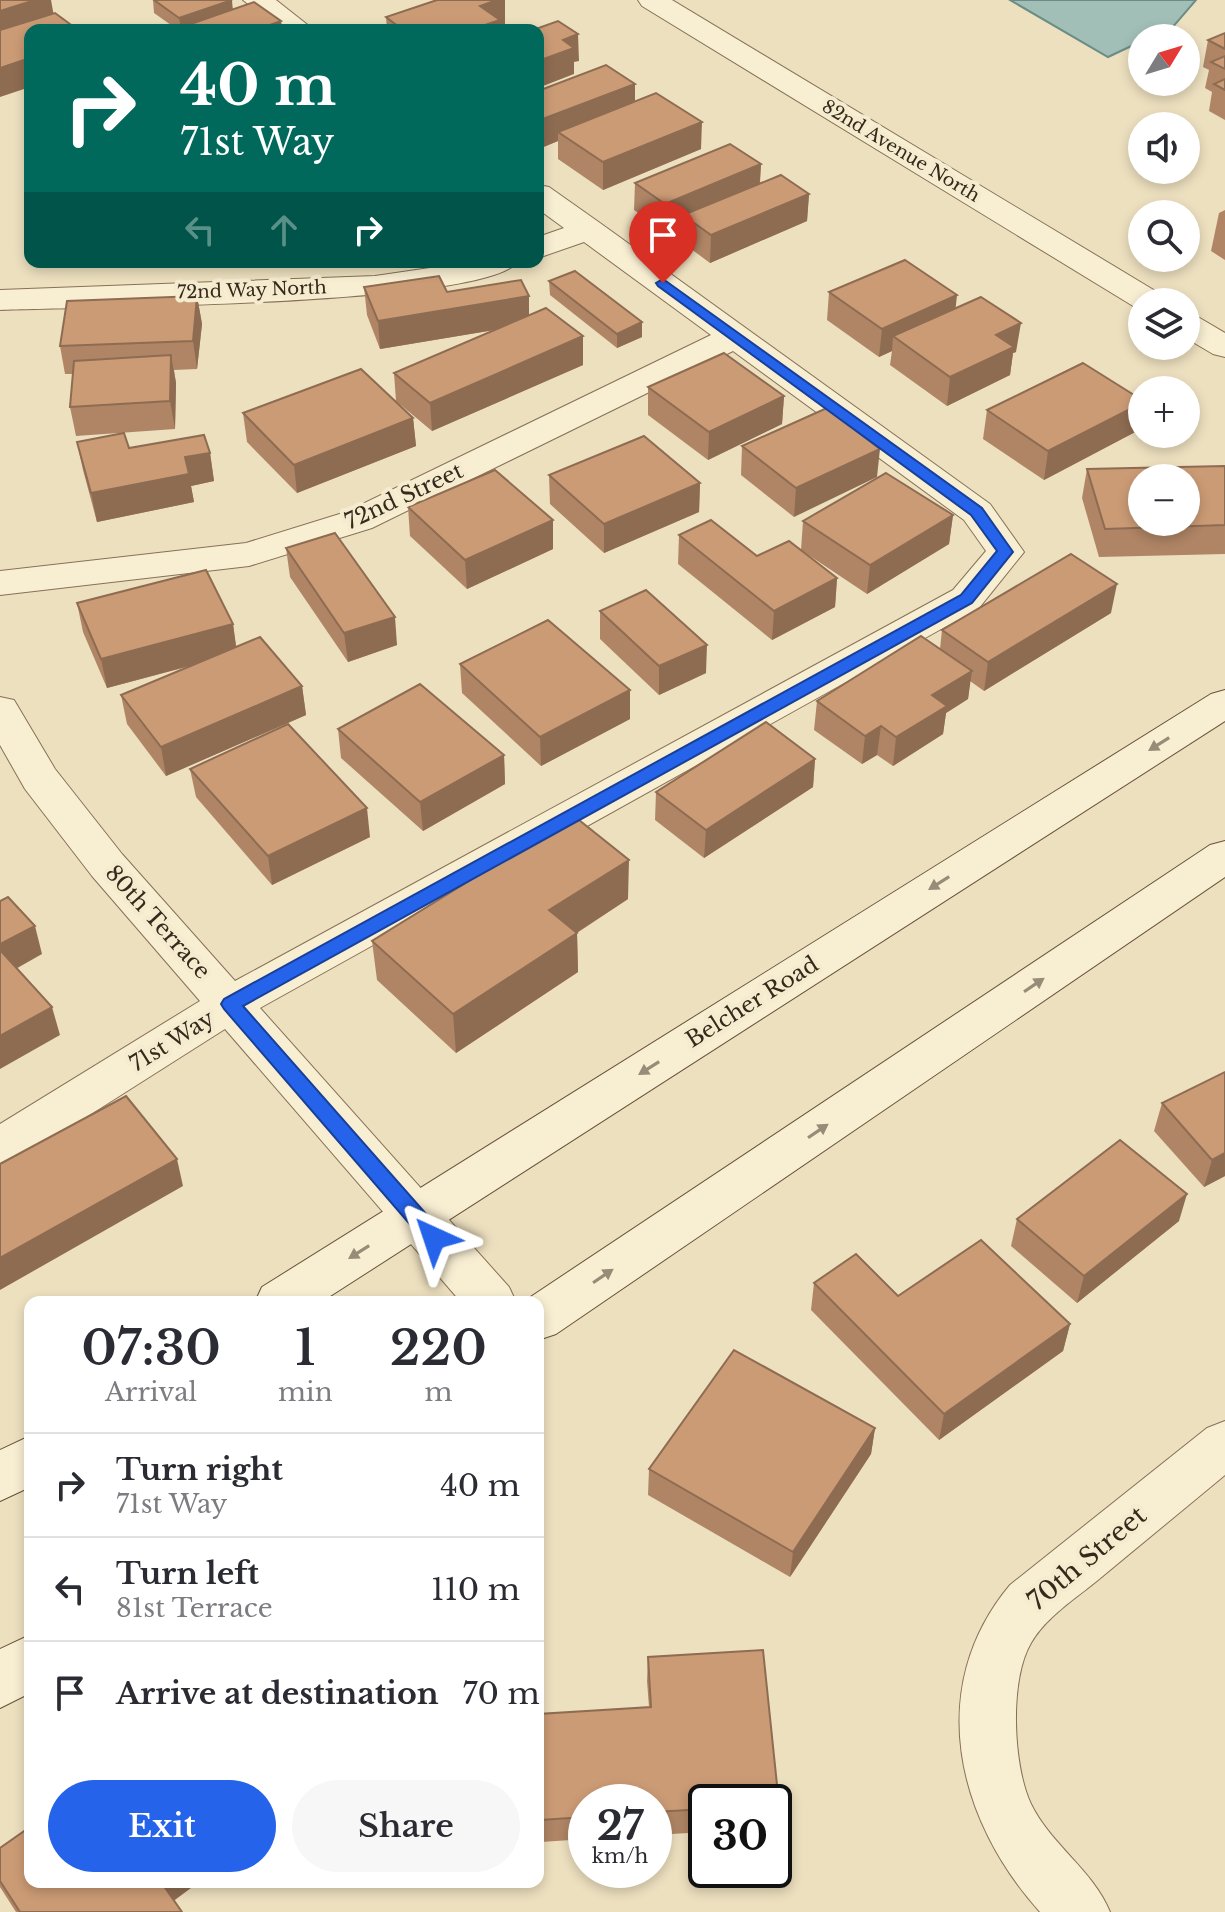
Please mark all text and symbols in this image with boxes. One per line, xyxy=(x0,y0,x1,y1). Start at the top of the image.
north arrow xyxy=(1128,24,1200,96)
map controls xyxy=(1128,24,1200,536)
text: 40 m xyxy=(180,51,336,120)
icon: right xyxy=(48,56,152,160)
street label: 82nd Avenue North xyxy=(818,95,984,207)
button: sound xyxy=(1128,112,1200,184)
text: 71st Way xyxy=(180,120,334,165)
button: search xyxy=(1128,200,1200,272)
pin xyxy=(629,201,697,283)
icon: left xyxy=(178,208,222,252)
icon: ahead xyxy=(262,208,306,252)
icon: right xyxy=(346,208,390,252)
icon: arrive xyxy=(641,213,685,257)
street label: 72nd Way North xyxy=(177,276,327,304)
button: layers xyxy=(1128,288,1200,360)
button: + xyxy=(1128,376,1200,448)
street label: 72nd Street xyxy=(341,457,468,535)
button: − xyxy=(1128,464,1200,536)
one-way arrow xyxy=(1148,737,1170,751)
street label: 80th Terrace xyxy=(100,860,216,984)
one-way arrow xyxy=(928,876,950,890)
street label: Belcher Road xyxy=(681,950,823,1053)
one-way arrow xyxy=(1023,979,1045,993)
street label: 71st Way xyxy=(125,1005,219,1077)
one-way arrow xyxy=(638,1060,660,1075)
one-way arrow xyxy=(808,1123,829,1138)
position arrow xyxy=(392,1196,476,1280)
one-way arrow xyxy=(348,1245,370,1259)
one-way arrow xyxy=(592,1269,613,1284)
text: 07:30 xyxy=(81,1318,221,1378)
text: 1 xyxy=(295,1318,316,1378)
text: 220 xyxy=(390,1318,487,1378)
text: Arrival xyxy=(105,1376,197,1408)
text: min xyxy=(278,1376,333,1408)
text: m xyxy=(424,1376,452,1408)
text: Turn right xyxy=(116,1451,283,1488)
icon: right xyxy=(48,1463,92,1507)
text: 40 m xyxy=(440,1467,520,1504)
text: 71st Way xyxy=(116,1488,227,1520)
street label: 70th Street xyxy=(1021,1499,1153,1617)
text: Turn left xyxy=(116,1555,259,1592)
icon: left xyxy=(48,1567,92,1611)
text: 110 m xyxy=(431,1571,520,1608)
text: 81st Terrace xyxy=(116,1592,273,1624)
icon: arrive xyxy=(48,1671,92,1715)
text: Arrive at destination xyxy=(116,1675,439,1712)
text: 70 m xyxy=(463,1675,540,1712)
button: Exit xyxy=(48,1780,276,1872)
button: Share xyxy=(292,1780,520,1872)
speed limit sign: 30 xyxy=(688,1784,792,1888)
text: 27 xyxy=(597,1801,643,1851)
text: km/h xyxy=(592,1844,648,1868)

